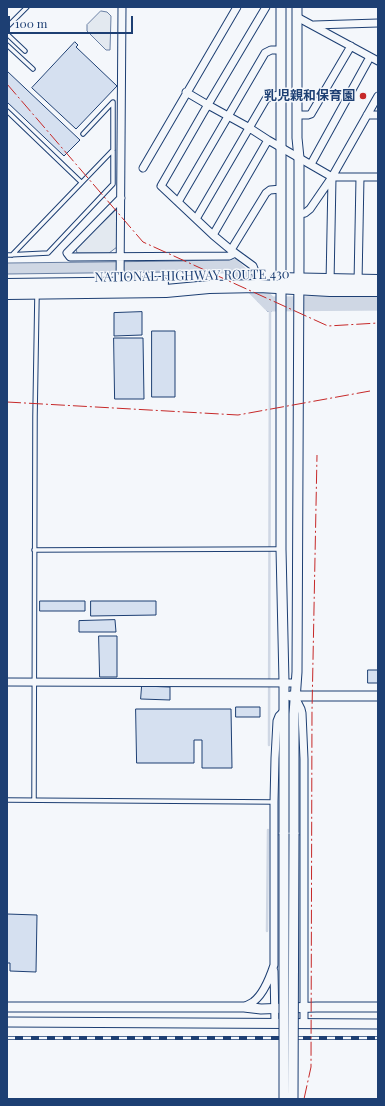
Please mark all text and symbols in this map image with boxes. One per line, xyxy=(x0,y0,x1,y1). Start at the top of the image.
scale bar xyxy=(10,8,135,34)
text: 100 m xyxy=(15,15,47,31)
place label: 乳児親和保育園 xyxy=(264,88,355,104)
marker: 乳児親和保育園 xyxy=(358,91,368,101)
street label: NATIONAL HIGHWAY ROUTE 430 xyxy=(94,266,290,286)

